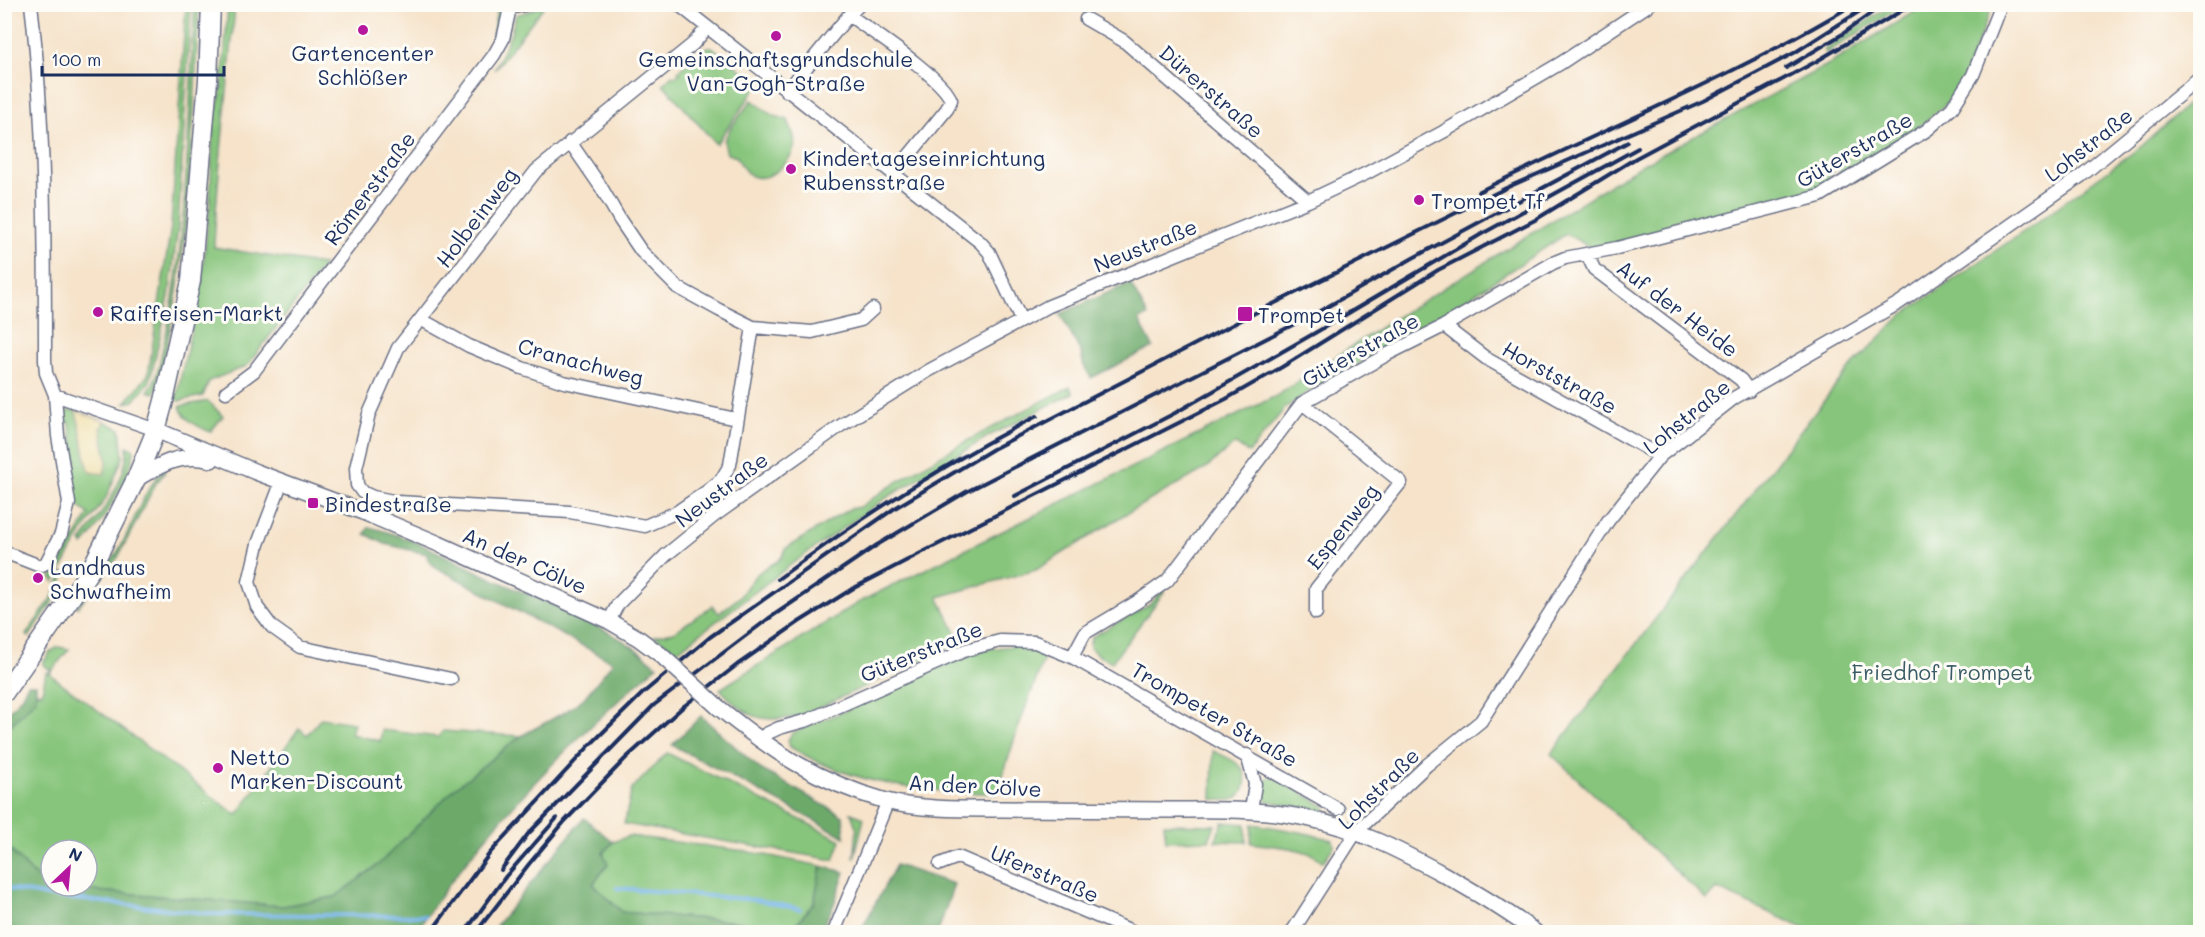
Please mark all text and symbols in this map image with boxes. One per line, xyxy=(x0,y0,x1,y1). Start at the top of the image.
marker: Gartencenter Schlößer xyxy=(356,23,370,37)
marker: Gemeinschaftsgrundschule Van-Gogh-Straße xyxy=(769,29,783,43)
street label: Dürerstraße xyxy=(1154,38,1270,144)
scale bar xyxy=(42,39,224,77)
place label: Gartencenter Schlößer xyxy=(292,39,434,90)
place label: Gemeinschaftsgrundschule Van-Gogh-Straße xyxy=(639,45,913,96)
text: 100 m xyxy=(51,47,101,71)
street label: Lohstraße xyxy=(2038,101,2138,187)
street label: Güterstraße xyxy=(1791,105,1917,193)
street label: Römerstraße xyxy=(317,126,421,250)
place label: Kindertageseinrichtung Rubensstraße xyxy=(803,144,1045,195)
street label: Holbeinweg xyxy=(430,162,522,272)
marker: Kindertageseinrichtung Rubensstraße xyxy=(784,162,798,176)
place label: Trompet Tf xyxy=(1431,187,1545,214)
marker: Trompet Tf xyxy=(1412,193,1426,207)
street label: Neustraße xyxy=(1089,212,1201,278)
street label: Auf der Heide xyxy=(1612,254,1744,362)
place label: Raiffeisen-Markt xyxy=(110,299,283,326)
place label: Trompet xyxy=(1258,301,1345,328)
marker: Raiffeisen-Markt xyxy=(91,305,105,319)
marker: Trompet xyxy=(1236,305,1254,323)
street label: Güterstraße xyxy=(1297,306,1423,392)
street label: Cranachweg xyxy=(515,331,647,391)
street label: Horststraße xyxy=(1498,334,1622,420)
street label: Lohstraße xyxy=(1637,373,1735,459)
street label: Neustraße xyxy=(669,445,773,533)
street label: Espenweg xyxy=(1300,478,1384,574)
place label: Bindestraße xyxy=(325,490,452,517)
marker: Bindestraße xyxy=(306,496,320,510)
street label: An der Cölve xyxy=(459,521,591,599)
place label: Landhaus Schwafheim xyxy=(50,553,172,604)
marker: Landhaus Schwafheim xyxy=(31,571,45,585)
street label: Güterstraße xyxy=(856,614,986,688)
street label: Trompeter Straße xyxy=(1127,655,1303,773)
park label: Friedhof Trompet xyxy=(1852,658,2032,685)
street label: Lohstraße xyxy=(1331,741,1425,835)
place label: Netto Marken-Discount xyxy=(230,743,403,794)
marker: Netto Marken-Discount xyxy=(211,761,225,775)
street label: An der Cölve xyxy=(908,768,1042,802)
north arrow xyxy=(39,838,99,898)
street label: Uferstraße xyxy=(987,838,1103,908)
text: N xyxy=(66,842,86,866)

